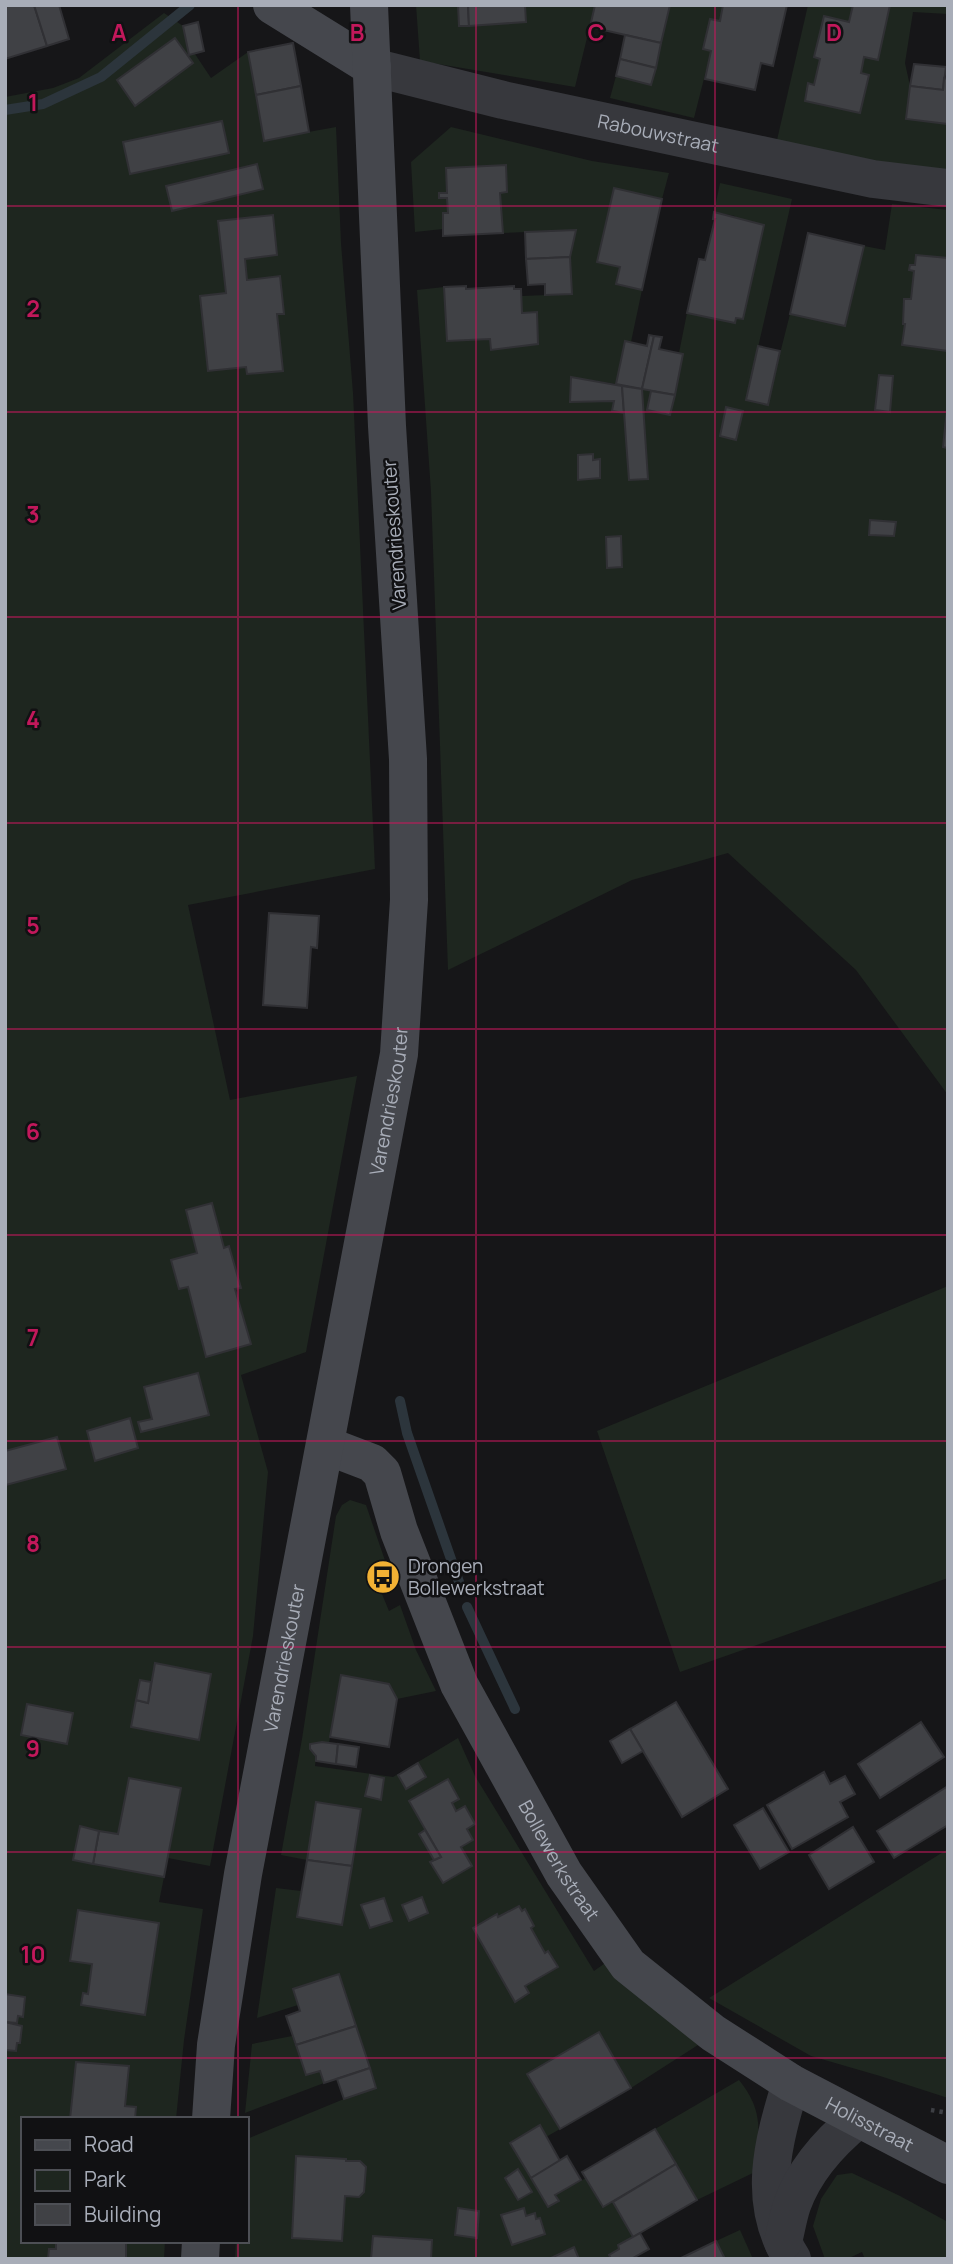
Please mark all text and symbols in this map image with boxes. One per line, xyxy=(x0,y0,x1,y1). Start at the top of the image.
text: A xyxy=(111,16,127,48)
text: B xyxy=(350,16,364,48)
text: C xyxy=(588,16,605,48)
text: D xyxy=(826,16,842,48)
text: 1 xyxy=(28,86,38,118)
street label: Rabouwstraat xyxy=(595,108,721,159)
text: 2 xyxy=(26,292,40,324)
street label: Varendrieskouter xyxy=(376,459,412,611)
text: 3 xyxy=(26,498,40,530)
text: 4 xyxy=(26,703,40,735)
text: 5 xyxy=(26,909,40,941)
street label: Varendrieskouter xyxy=(363,1026,414,1178)
text: 6 xyxy=(26,1115,40,1147)
text: 7 xyxy=(27,1321,39,1353)
text: 8 xyxy=(26,1527,40,1559)
place label: Drongen Bollewerkstraat xyxy=(408,1553,545,1601)
bus stop icon: Drongen Bollewerkstraat xyxy=(364,1558,402,1596)
street label: Varendrieskouter xyxy=(257,1582,311,1735)
text: 9 xyxy=(26,1732,40,1764)
street label: Bollewerkstraat xyxy=(513,1795,606,1926)
text: 10 xyxy=(20,1938,46,1970)
street label: Holisstraat xyxy=(821,2090,918,2158)
legend xyxy=(21,2117,248,2243)
text: Road xyxy=(84,2130,134,2158)
text: Park xyxy=(84,2165,126,2193)
text: Building xyxy=(84,2200,161,2228)

